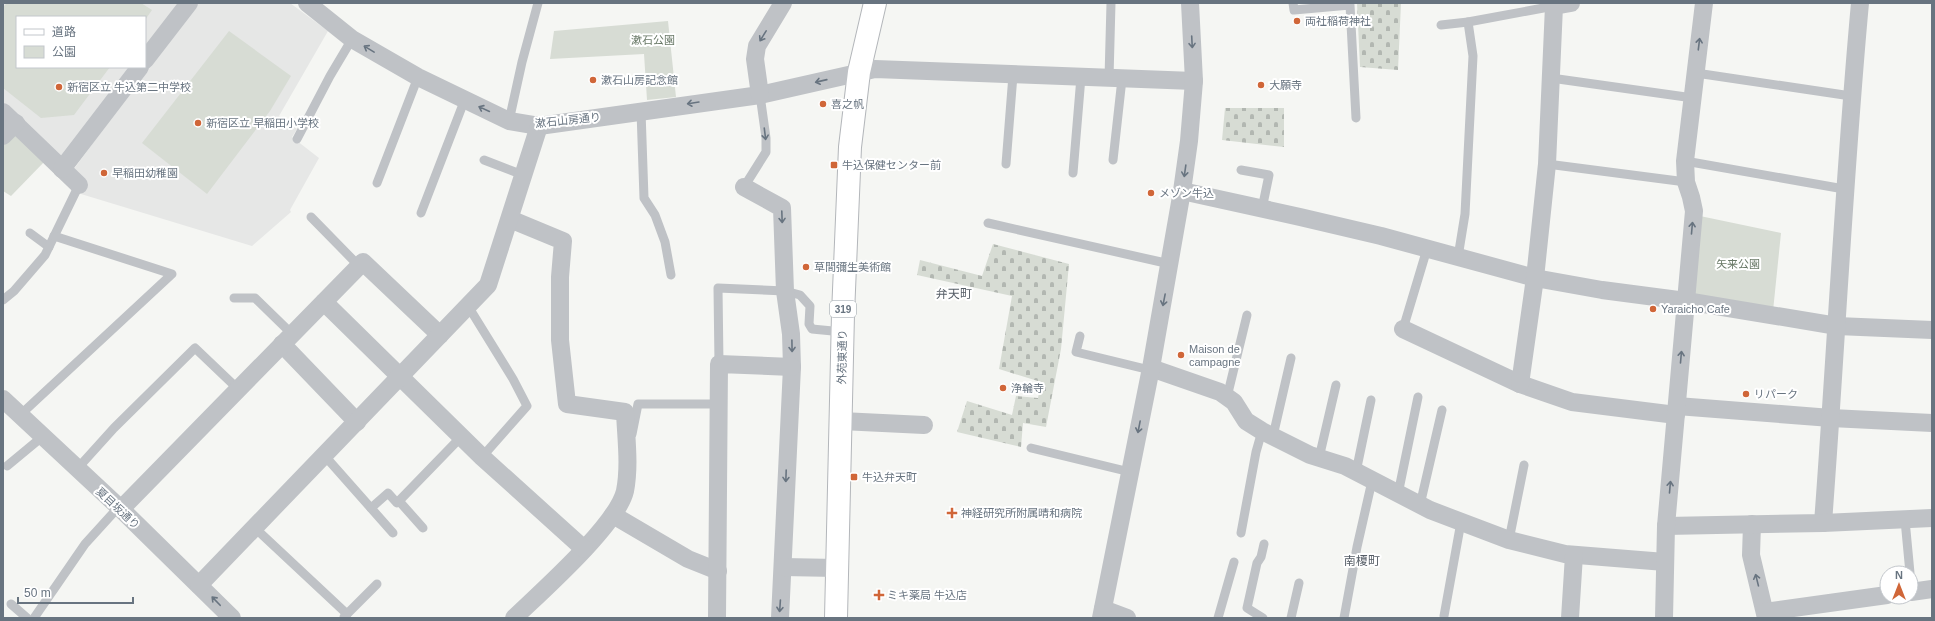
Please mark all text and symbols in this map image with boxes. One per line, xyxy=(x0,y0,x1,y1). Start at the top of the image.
place label: 両社稲荷神社 xyxy=(1305,15,1371,27)
legend xyxy=(16,16,146,68)
marker: 両社稲荷神社 xyxy=(1292,16,1302,26)
text: 道路 xyxy=(52,25,76,39)
one-way arrow xyxy=(759,30,767,41)
park label: 漱石公園 xyxy=(631,34,675,46)
one-way arrow xyxy=(1189,35,1196,48)
one-way arrow xyxy=(1696,38,1703,51)
text: 公園 xyxy=(52,45,76,59)
one-way arrow xyxy=(363,45,375,53)
place label: 漱石山房記念館 xyxy=(601,74,678,86)
marker: 漱石山房記念館 xyxy=(588,75,598,85)
one-way arrow xyxy=(815,77,828,85)
place label: 大願寺 xyxy=(1269,79,1302,91)
marker: 大願寺 xyxy=(1256,80,1266,90)
place label: 新宿区立 牛込第二中学校 xyxy=(67,81,191,93)
marker: 新宿区立 牛込第二中学校 xyxy=(54,82,64,92)
place label: 喜之帆 xyxy=(831,98,864,110)
one-way arrow xyxy=(687,99,700,107)
marker: 喜之帆 xyxy=(818,99,828,109)
one-way arrow xyxy=(478,105,490,112)
street label: 漱石山房通り xyxy=(535,111,601,129)
place label: 新宿区立 早稲田小学校 xyxy=(206,117,319,129)
marker: 新宿区立 早稲田小学校 xyxy=(193,118,203,128)
one-way arrow xyxy=(761,127,769,140)
place label: 牛込保健センター前 xyxy=(842,159,941,171)
marker: 牛込保健センター前 xyxy=(829,160,839,170)
one-way arrow xyxy=(1181,164,1189,177)
place label: 早稲田幼稚園 xyxy=(112,167,178,179)
marker: 早稲田幼稚園 xyxy=(99,168,109,178)
place label: メゾン牛込 xyxy=(1159,187,1214,199)
marker: メゾン牛込 xyxy=(1146,188,1156,198)
one-way arrow xyxy=(779,210,786,223)
one-way arrow xyxy=(1689,222,1696,235)
park label: 矢来公園 xyxy=(1716,258,1760,270)
place label: 草間彌生美術館 xyxy=(814,261,891,273)
marker: 草間彌生美術館 xyxy=(801,262,811,272)
district label: 弁天町 xyxy=(936,287,972,301)
one-way arrow xyxy=(1159,293,1167,306)
road number: 319 xyxy=(830,301,856,317)
place label: Yaraicho Cafe xyxy=(1661,303,1730,315)
marker: Yaraicho Cafe xyxy=(1648,304,1658,314)
street label: 外苑東通り xyxy=(836,329,848,385)
one-way arrow xyxy=(788,339,795,352)
place label: Maison de campagne xyxy=(1189,343,1240,368)
marker: Maison de campagne xyxy=(1176,350,1186,360)
one-way arrow xyxy=(1677,351,1684,364)
place label: 浄輪寺 xyxy=(1011,382,1044,394)
marker: 浄輪寺 xyxy=(998,383,1008,393)
place label: リパーク xyxy=(1754,388,1798,400)
marker: リパーク xyxy=(1741,389,1751,399)
one-way arrow xyxy=(1135,420,1143,433)
one-way arrow xyxy=(783,469,790,482)
place label: 牛込弁天町 xyxy=(862,471,917,483)
marker: 牛込弁天町 xyxy=(849,472,859,482)
one-way arrow xyxy=(1666,481,1673,494)
street label: 夏目坂通り xyxy=(94,485,142,531)
marker: 神経研究所附属晴和病院 xyxy=(946,507,958,519)
place label: 神経研究所附属晴和病院 xyxy=(961,507,1082,519)
district label: 南榎町 xyxy=(1344,554,1380,568)
north arrow xyxy=(1879,565,1919,605)
text: N xyxy=(1895,569,1903,581)
one-way arrow xyxy=(1753,574,1760,587)
scale bar xyxy=(18,579,133,605)
text: 50 m xyxy=(24,586,51,600)
place label: ミキ薬局 牛込店 xyxy=(887,589,967,601)
marker: ミキ薬局 牛込店 xyxy=(874,590,884,600)
one-way arrow xyxy=(211,596,220,606)
one-way arrow xyxy=(777,599,784,612)

